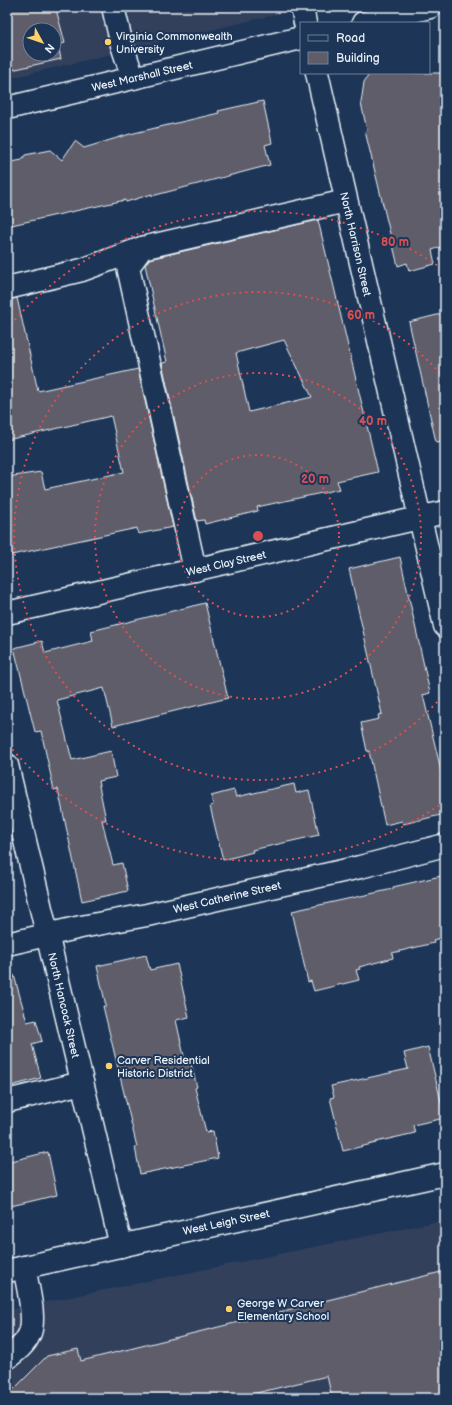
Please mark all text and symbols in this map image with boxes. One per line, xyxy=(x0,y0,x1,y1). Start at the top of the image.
north arrow xyxy=(22,22,62,62)
legend xyxy=(300,22,430,74)
place label: Virginia Commonwealth University xyxy=(116,30,233,56)
text: Road xyxy=(336,31,365,46)
marker: Virginia Commonwealth University xyxy=(103,37,113,47)
text: N xyxy=(42,41,57,55)
text: Building xyxy=(336,51,380,66)
street label: West Marshall Street xyxy=(90,58,194,94)
street label: North Harrison Street xyxy=(337,191,374,298)
text: 80 m xyxy=(381,235,409,250)
text: 60 m xyxy=(347,308,375,323)
text: 40 m xyxy=(359,414,387,429)
text: 20 m xyxy=(301,472,329,487)
centre of rings xyxy=(251,529,265,543)
street label: West Clay Street xyxy=(185,548,268,579)
street label: West Catherine Street xyxy=(172,879,283,916)
street label: North Hancock Street xyxy=(45,951,82,1060)
place label: Carver Residential Historic District xyxy=(117,1054,210,1080)
marker: Carver Residential Historic District xyxy=(104,1061,114,1071)
street label: West Leigh Street xyxy=(182,1207,271,1238)
place label: George W Carver Elementary School xyxy=(237,1297,329,1323)
marker: George W Carver Elementary School xyxy=(224,1304,234,1314)

